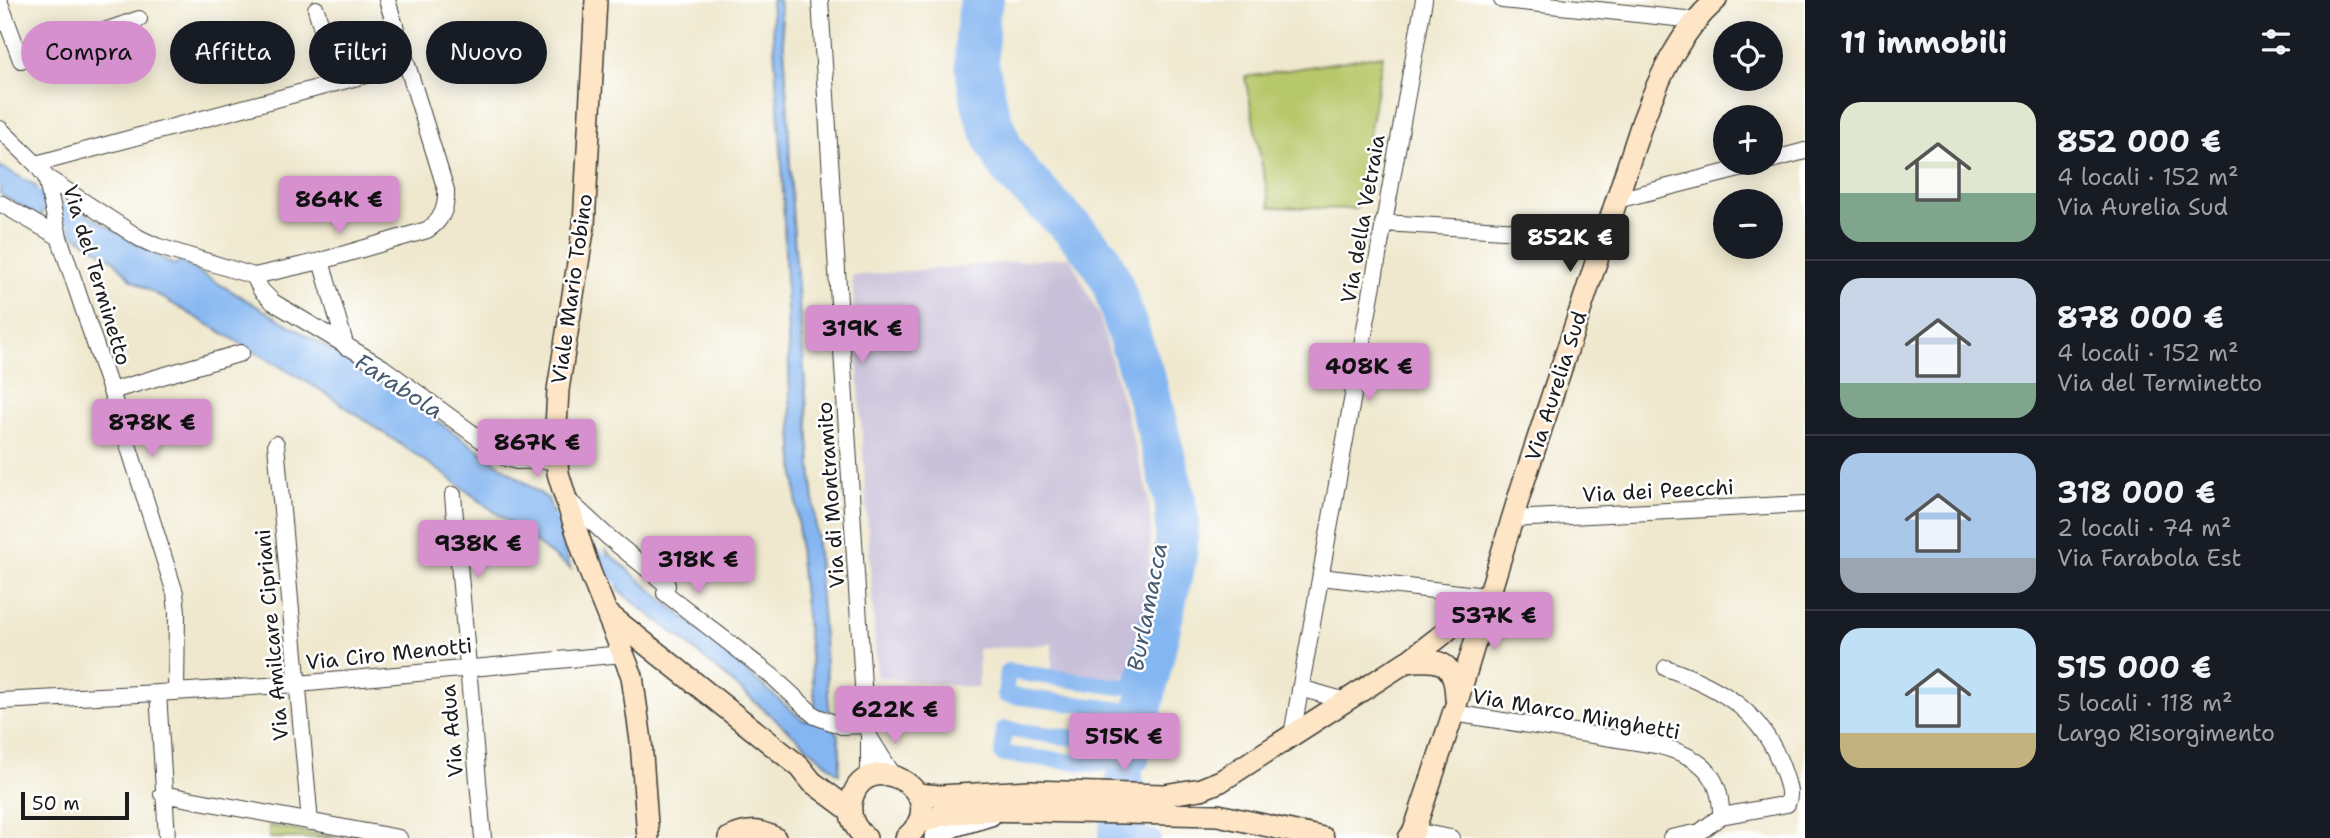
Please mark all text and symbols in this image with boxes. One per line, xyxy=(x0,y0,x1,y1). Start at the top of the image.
chip: Compra xyxy=(21,21,156,84)
chip: Affitta xyxy=(170,21,295,84)
chip: Filtri xyxy=(309,21,412,84)
chip: Nuovo xyxy=(426,21,547,84)
map controls xyxy=(1713,21,1783,259)
button: locate xyxy=(1713,21,1783,91)
text: 11 immobili xyxy=(1840,22,2007,63)
icon: filters xyxy=(2257,23,2295,61)
button: + xyxy=(1713,105,1783,175)
text: 852 000 € xyxy=(2057,121,2221,162)
icon: home xyxy=(1896,130,1980,214)
street label: Via della Vetraia xyxy=(1334,132,1392,306)
text: 4 locali · 152 m² xyxy=(2057,162,2239,192)
pin: 864K € xyxy=(282,176,396,236)
street label: Via del Terminetto xyxy=(56,181,138,369)
text: 864K € xyxy=(295,184,383,214)
button: − xyxy=(1713,189,1783,259)
street label: Viale Mario Tobino xyxy=(545,192,599,386)
text: Via Aurelia Sud xyxy=(2057,192,2228,222)
pin: 852K € xyxy=(1513,215,1627,274)
text: 852K € xyxy=(1527,222,1613,252)
text: 878 000 € xyxy=(2057,297,2224,338)
pin: 319K € xyxy=(805,306,919,365)
icon: home xyxy=(1896,306,1980,390)
street label: Via Aurelia Sud xyxy=(1519,307,1593,465)
text: 319K € xyxy=(822,313,902,343)
text: 4 locali · 152 m² xyxy=(2057,338,2239,368)
pin: 408K € xyxy=(1312,344,1426,403)
water label: Farabola xyxy=(349,346,449,426)
text: 408K € xyxy=(1325,351,1413,381)
text: Via del Terminetto xyxy=(2057,368,2262,398)
pin: 878K € xyxy=(95,400,209,459)
street label: Via di Montramito xyxy=(811,401,851,589)
text: 878K € xyxy=(108,407,196,437)
pin: 867K € xyxy=(480,420,594,479)
text: 867K € xyxy=(494,427,580,457)
text: 318 000 € xyxy=(2057,472,2216,513)
street label: Via dei Peecchi xyxy=(1581,473,1735,509)
icon: home xyxy=(1896,481,1980,565)
text: 2 locali · 74 m² xyxy=(2057,513,2232,543)
pin: 938K € xyxy=(421,520,535,580)
street label: Via Amilcare Cipriani xyxy=(249,528,295,742)
text: 938K € xyxy=(434,528,522,558)
pin: 318K € xyxy=(641,536,755,596)
water label: Burlamacca xyxy=(1120,540,1174,674)
text: Via Farabola Est xyxy=(2057,543,2242,573)
text: 318K € xyxy=(657,544,739,574)
pin: 537K € xyxy=(1437,592,1551,652)
text: 537K € xyxy=(1452,600,1536,630)
street label: Via Ciro Menotti xyxy=(304,631,474,677)
text: 515 000 € xyxy=(2057,647,2211,688)
icon: home xyxy=(1896,656,1980,740)
street label: Via Marco Minghetti xyxy=(1470,682,1682,746)
street label: Via Adua xyxy=(434,683,470,779)
pin: 622K € xyxy=(838,686,952,746)
text: 5 locali · 118 m² xyxy=(2057,688,2233,718)
text: 622K € xyxy=(852,694,938,724)
pin: 515K € xyxy=(1067,714,1181,773)
text: Largo Risorgimento xyxy=(2057,718,2275,748)
text: 515K € xyxy=(1085,721,1163,751)
scale bar xyxy=(21,789,130,821)
text: 50 m xyxy=(32,791,80,816)

